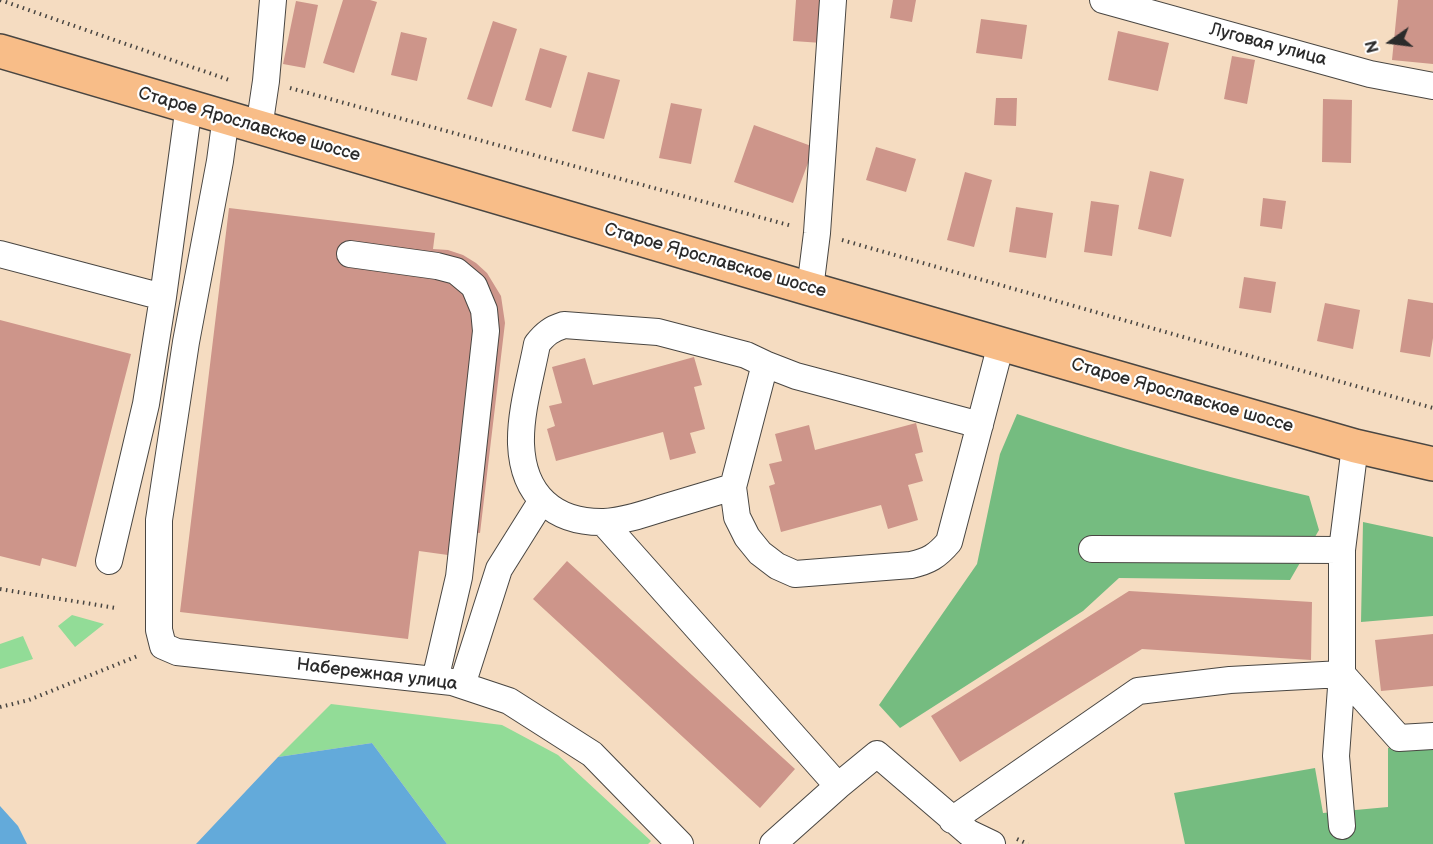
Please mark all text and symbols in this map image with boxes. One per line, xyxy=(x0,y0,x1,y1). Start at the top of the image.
north arrow xyxy=(1361,12,1421,72)
street label: Луговая улица xyxy=(1207,19,1329,71)
text: N xyxy=(1362,38,1384,55)
street label: Старое Ярославское шоссе xyxy=(136,83,362,167)
street label: Старое Ярославское шоссе xyxy=(602,219,828,303)
street label: Старое Ярославское шоссе xyxy=(1069,354,1295,438)
street label: Набережная улица xyxy=(295,654,459,696)

